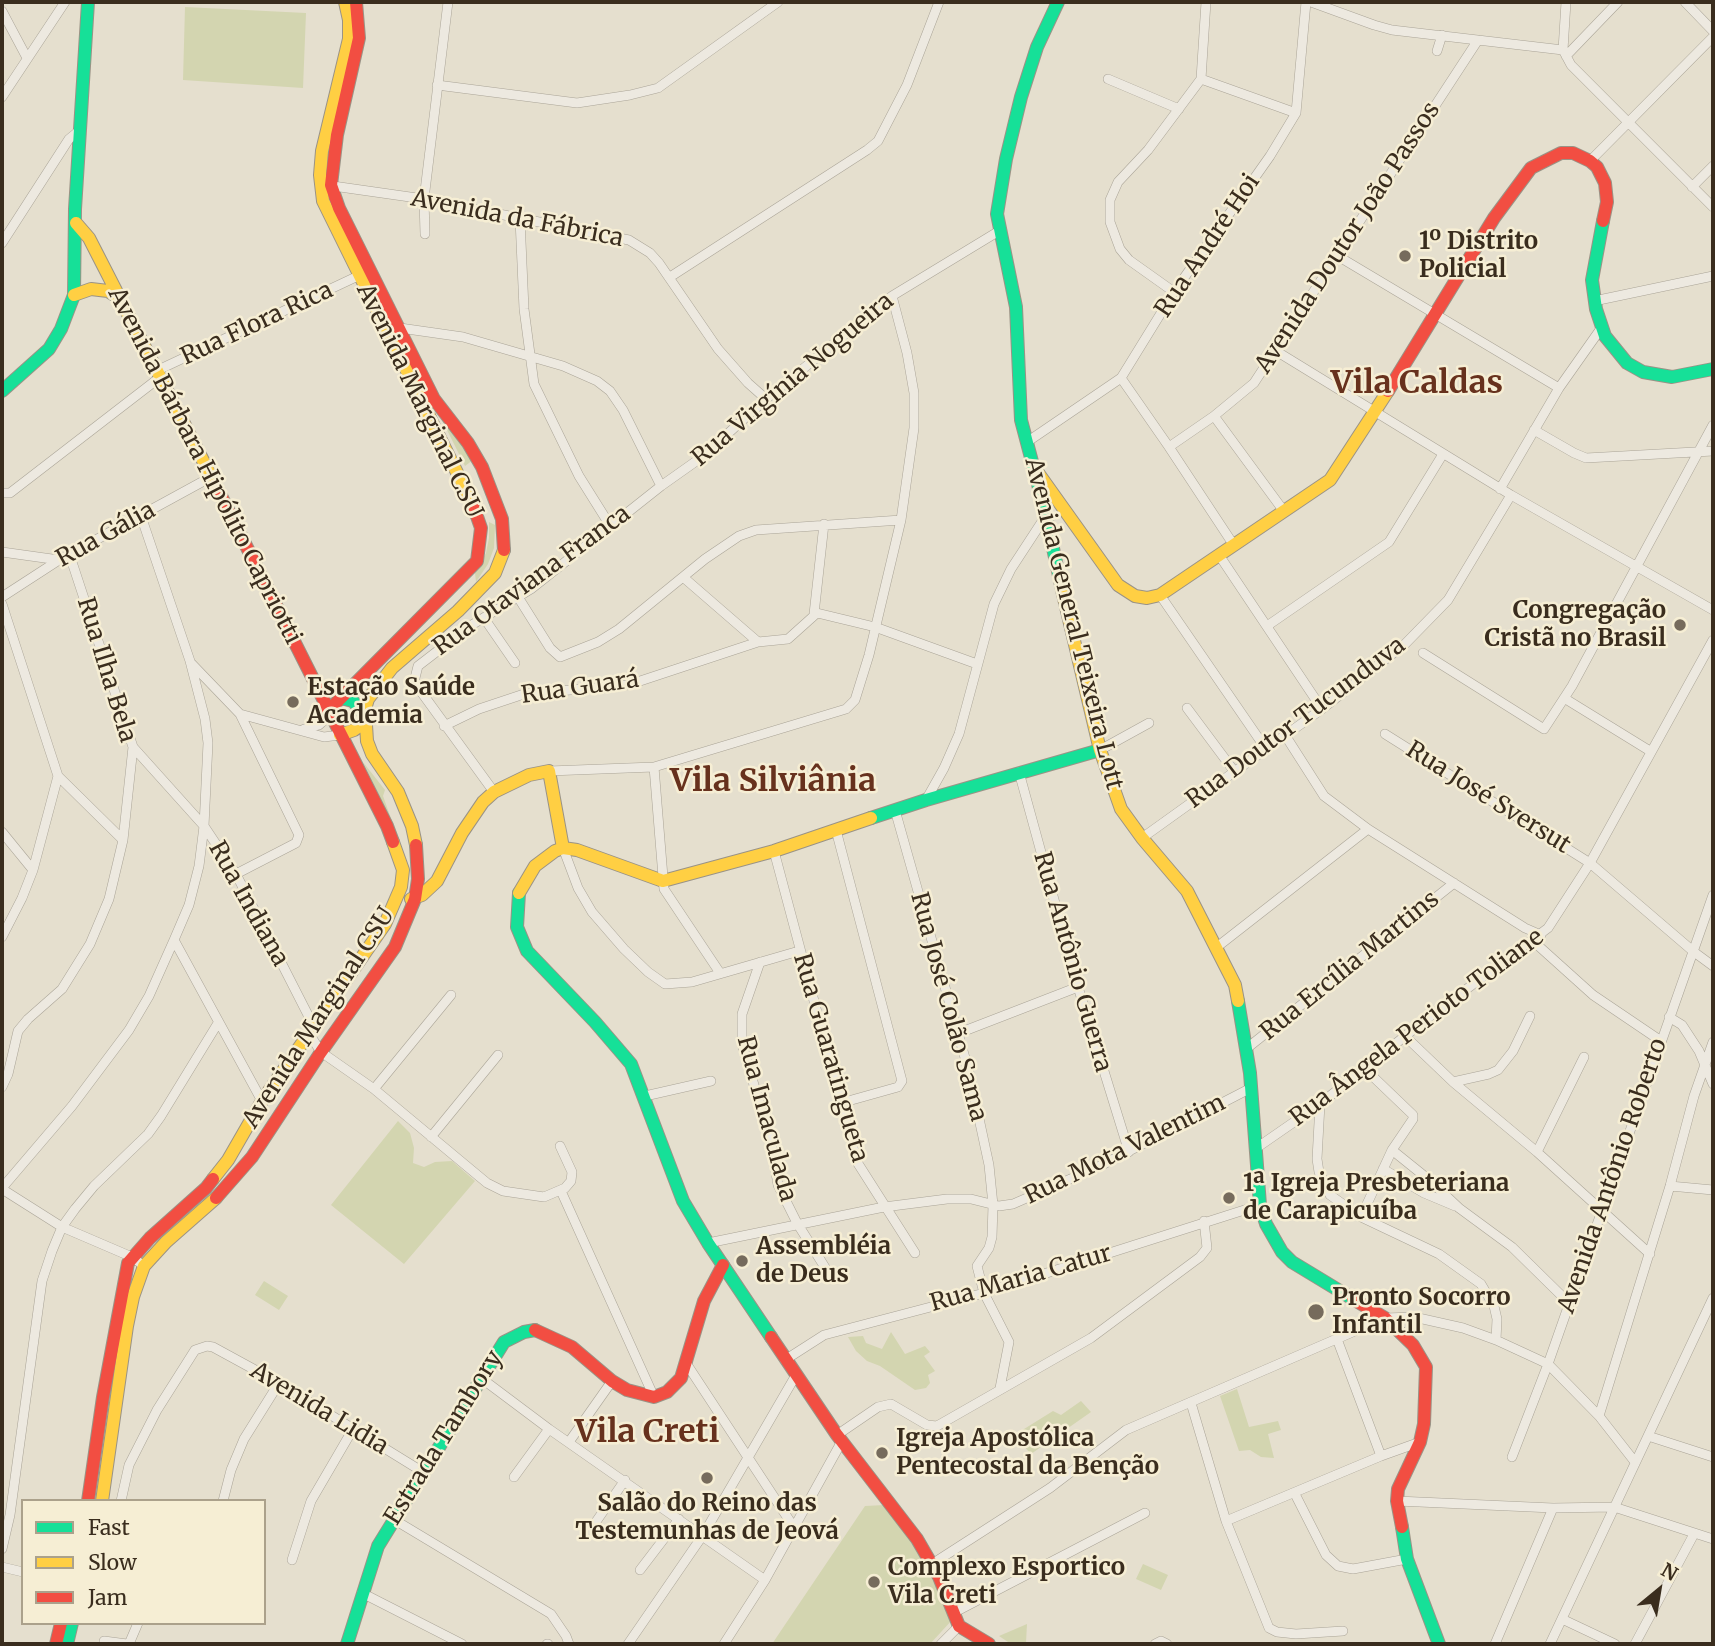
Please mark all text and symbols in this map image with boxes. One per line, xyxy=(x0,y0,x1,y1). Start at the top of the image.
street label: Avenida Doutor João Passos xyxy=(1250,97,1446,379)
street label: Rua André Hoi xyxy=(1150,169,1266,323)
street label: Avenida da Fábrica xyxy=(408,184,626,254)
place label: 1º Distrito Policial xyxy=(1419,228,1538,284)
marker: 1º Distrito Policial xyxy=(1397,248,1413,264)
street label: Rua Flora Rica xyxy=(176,276,338,372)
street label: Avenida Marginal CSU xyxy=(350,279,488,523)
street label: Avenida Bárbara Hipólito Capriotti xyxy=(101,283,307,649)
street label: Rua Virgínia Nogueira xyxy=(686,287,900,473)
district label: Vila Caldas xyxy=(1331,365,1503,403)
street label: Avenida General Teixeira Lott xyxy=(1018,455,1128,793)
street label: Rua Gália xyxy=(52,496,160,574)
street label: Rua Otaviana Franca xyxy=(428,500,636,662)
street label: Rua Ilha Bela xyxy=(70,594,142,746)
place label: Congregação Cristã no Brasil xyxy=(1484,597,1666,653)
marker: Congregação Cristã no Brasil xyxy=(1672,617,1688,633)
street label: Rua Doutor Tucunduva xyxy=(1181,631,1411,815)
street label: Rua Guará xyxy=(519,665,641,711)
place label: Estação Saúde Academia xyxy=(307,674,475,730)
marker: Estação Saúde Academia xyxy=(285,694,301,710)
street label: Rua José Sversut xyxy=(1401,736,1575,860)
district label: Vila Silviânia xyxy=(670,763,876,801)
street label: Rua Indiana xyxy=(202,836,294,972)
street label: Rua Antônio Guerra xyxy=(1027,849,1117,1075)
street label: Rua Ercília Martins xyxy=(1255,885,1445,1047)
street label: Rua José Colão Sama xyxy=(904,889,992,1125)
street label: Avenida Marginal CSU xyxy=(237,902,401,1134)
street label: Rua Ângela Perioto Toliane xyxy=(1284,923,1550,1133)
street label: Rua Guaratingueta xyxy=(786,950,874,1166)
street label: Rua Imaculada xyxy=(730,1033,802,1205)
street label: Avenida Antônio Roberto xyxy=(1552,1035,1674,1317)
street label: Rua Mota Valentim xyxy=(1020,1089,1230,1211)
place label: 1ª Igreja Presbeteriana de Carapicuíba xyxy=(1243,1170,1509,1226)
marker: 1ª Igreja Presbeteriana de Carapicuíba xyxy=(1221,1190,1237,1206)
place label: Assembléia de Deus xyxy=(756,1233,891,1289)
street label: Rua Maria Catur xyxy=(927,1239,1115,1319)
marker: Assembléia de Deus xyxy=(734,1253,750,1269)
place label: Pronto Socorro Infantil xyxy=(1332,1284,1511,1340)
marker: Pronto Socorro Infantil xyxy=(1306,1302,1326,1322)
street label: Estrada Tambory xyxy=(379,1345,509,1531)
street label: Avenida Lidia xyxy=(245,1357,393,1461)
district label: Vila Creti xyxy=(575,1414,719,1452)
place label: Igreja Apostólica Pentecostal da Benção xyxy=(896,1425,1159,1481)
marker: Igreja Apostólica Pentecostal da Benção xyxy=(874,1445,890,1461)
marker: Salão do Reino das Testemunhas de Jeová xyxy=(699,1470,715,1486)
place label: Salão do Reino das Testemunhas de Jeová xyxy=(575,1490,839,1546)
legend xyxy=(21,1499,266,1625)
text: Fast xyxy=(88,1514,130,1541)
text: Slow xyxy=(88,1549,137,1576)
place label: Complexo Esportico Vila Creti xyxy=(888,1554,1125,1610)
north arrow xyxy=(1624,1555,1694,1625)
text: N xyxy=(1657,1558,1682,1586)
marker: Complexo Esportico Vila Creti xyxy=(866,1574,882,1590)
text: Jam xyxy=(88,1584,127,1611)

